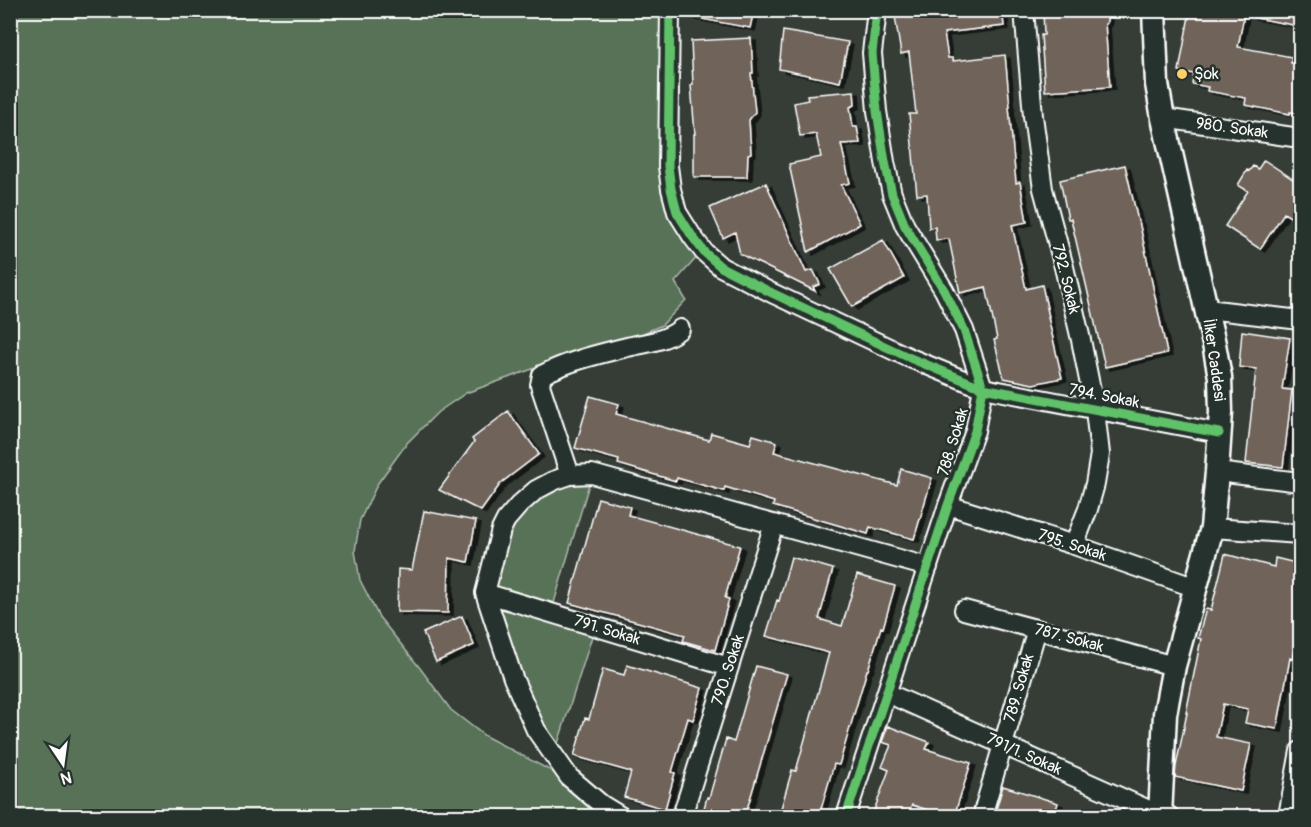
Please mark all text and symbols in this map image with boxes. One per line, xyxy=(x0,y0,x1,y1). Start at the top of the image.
place label: Şok xyxy=(1194,64,1219,84)
marker: Şok xyxy=(1175,67,1189,81)
street label: 980. Sokak xyxy=(1195,113,1270,143)
street label: 792. Sokak xyxy=(1048,242,1084,316)
street label: İlker Caddesi xyxy=(1198,317,1230,403)
street label: 794. Sokak xyxy=(1067,379,1141,413)
street label: 788. Sokak xyxy=(933,405,973,479)
street label: 795. Sokak xyxy=(1035,525,1109,566)
street label: 791. Sokak xyxy=(571,610,643,650)
street label: 787. Sokak xyxy=(1032,619,1106,657)
street label: 790. Sokak xyxy=(707,632,749,708)
street label: 789. Sokak xyxy=(1000,651,1038,725)
street label: 791/1. Sokak xyxy=(983,728,1065,780)
north arrow xyxy=(33,734,93,794)
text: N xyxy=(58,767,74,789)

